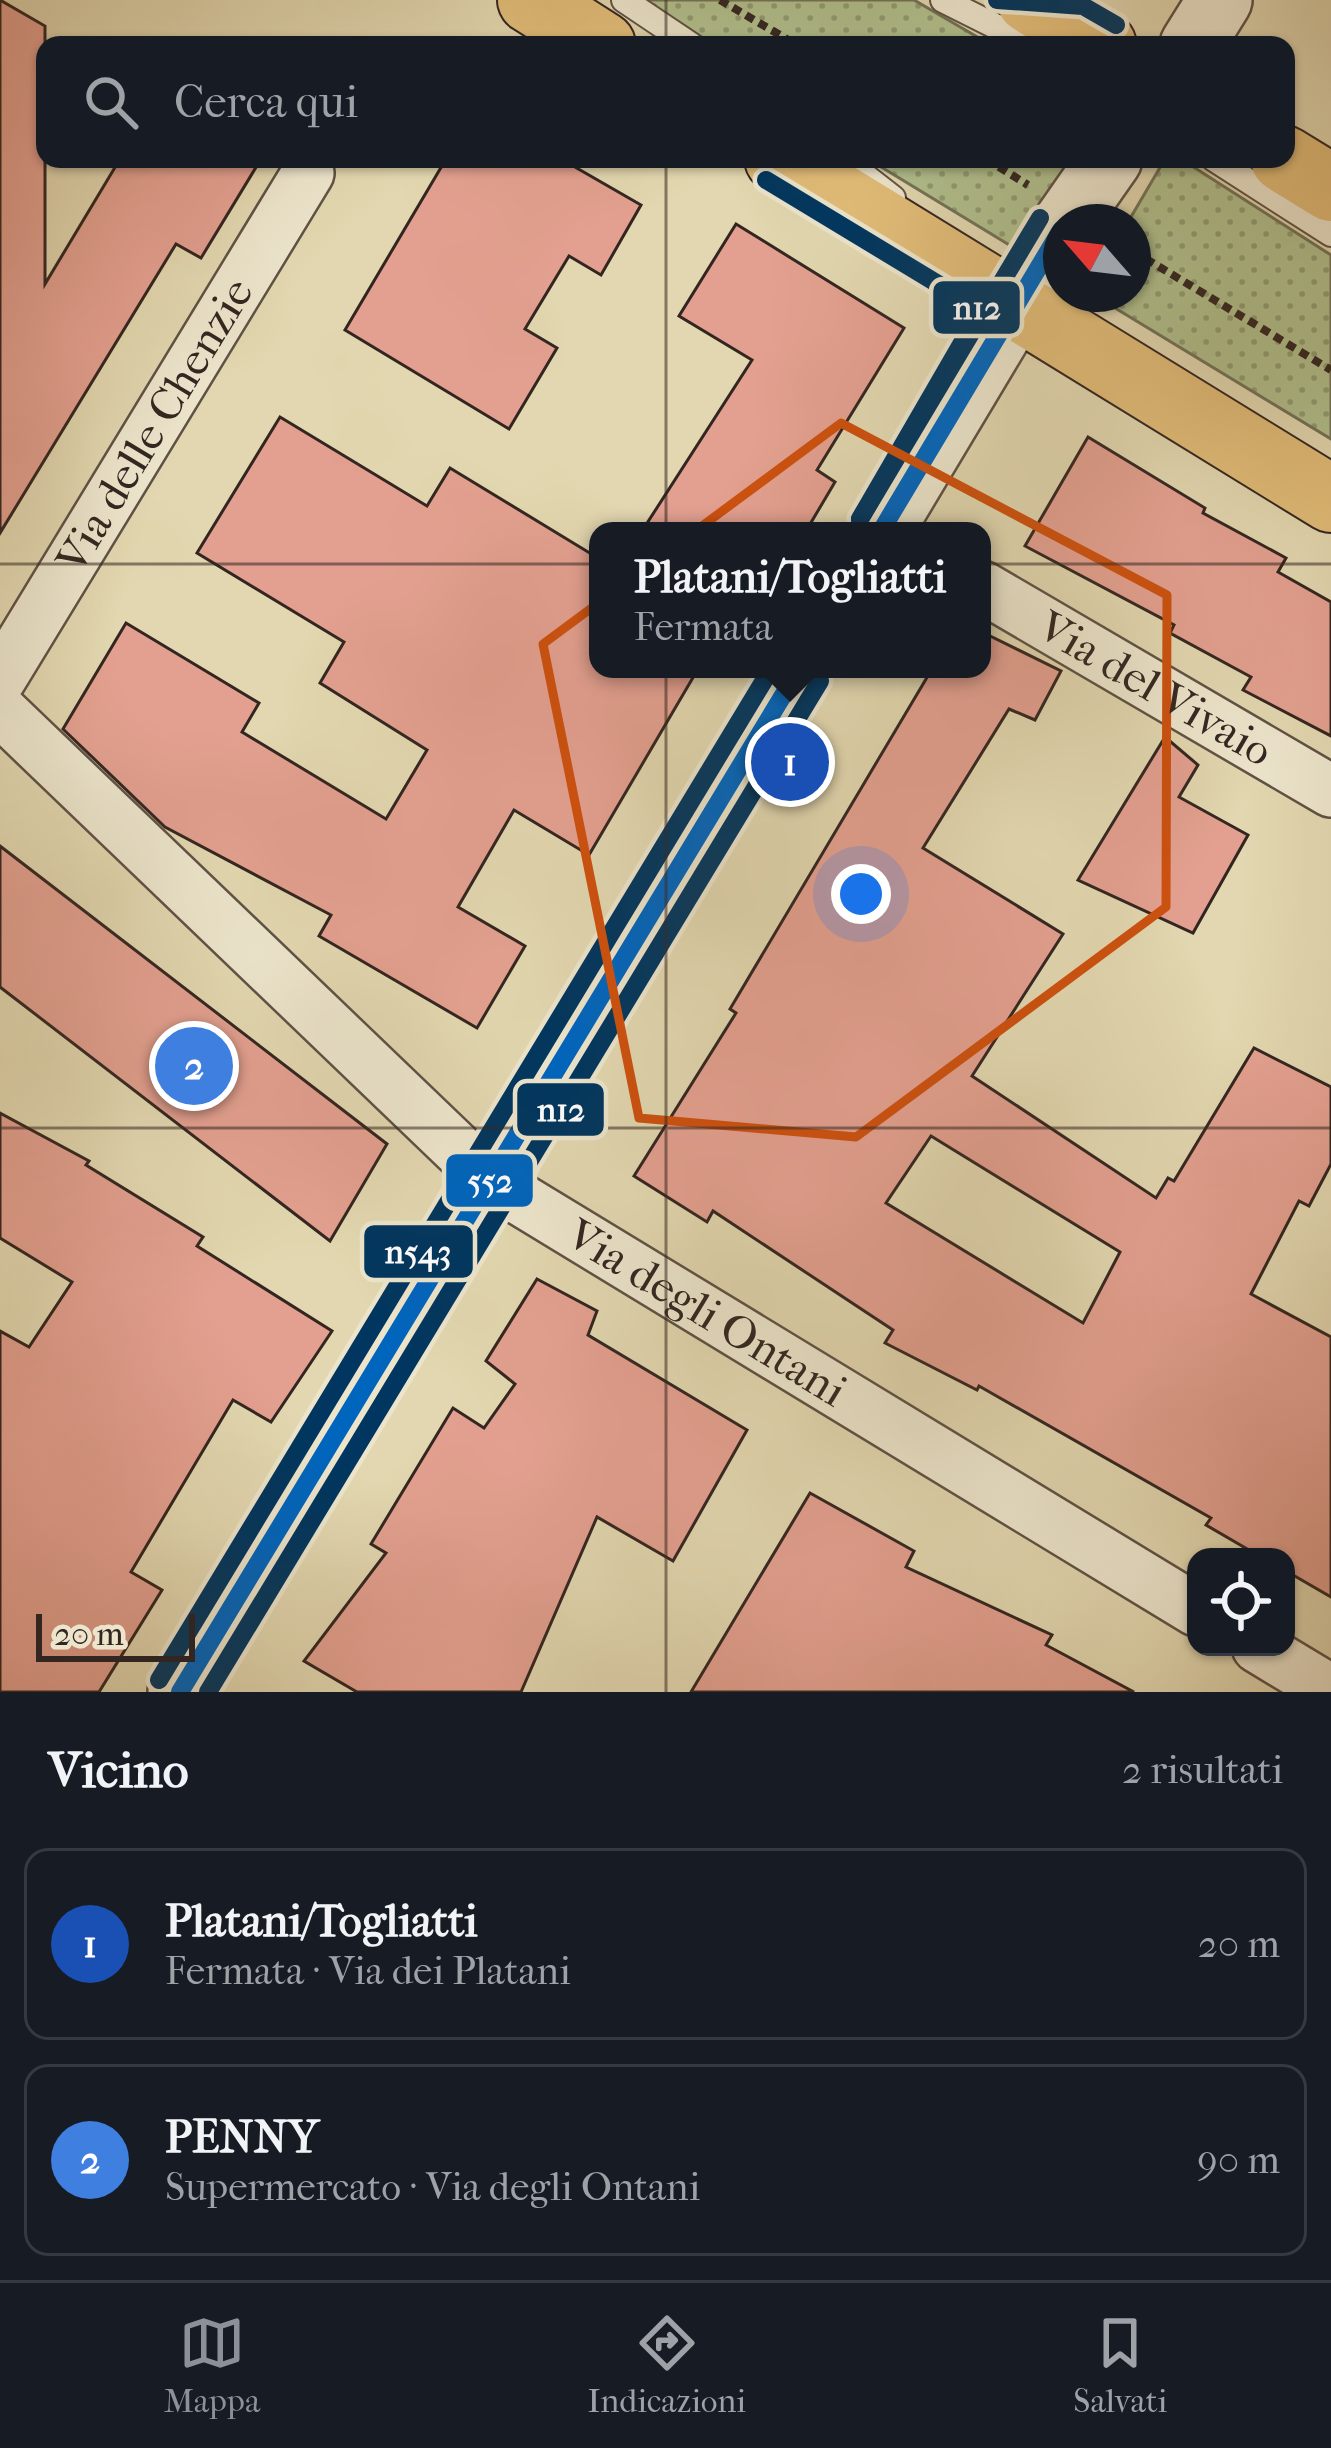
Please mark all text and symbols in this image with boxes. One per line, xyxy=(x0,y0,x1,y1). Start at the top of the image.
search box xyxy=(36,36,1295,168)
icon: search xyxy=(78,69,144,135)
text: Cerca qui xyxy=(174,76,358,129)
north arrow xyxy=(1043,204,1151,312)
street label: Via delle Chenzie xyxy=(44,268,264,583)
line badge: n12 xyxy=(931,279,1022,336)
text: n12 xyxy=(953,289,1001,328)
popup xyxy=(589,522,991,678)
text: Platani/Togliatti xyxy=(634,551,946,604)
street label: Via del Vivaio xyxy=(1028,599,1282,777)
text: Fermata xyxy=(634,604,773,650)
pin: 1 xyxy=(751,717,829,807)
your location xyxy=(831,864,891,924)
pin: 2 xyxy=(155,1021,233,1111)
line badge: n12 xyxy=(515,1081,606,1138)
text: n12 xyxy=(537,1091,585,1130)
line badge: 552 xyxy=(444,1152,535,1209)
text: 552 xyxy=(467,1162,513,1201)
street label: Via degli Ontani xyxy=(557,1207,856,1417)
line badge: n543 xyxy=(362,1223,475,1280)
text: n543 xyxy=(385,1233,451,1273)
map controls xyxy=(1187,1548,1295,1656)
button: locate xyxy=(1187,1548,1295,1656)
scale bar xyxy=(36,1608,195,1661)
text: 20 m xyxy=(54,1615,124,1654)
text: Vicino xyxy=(48,1740,189,1800)
text: 2 risultati xyxy=(1122,1747,1283,1793)
text: Platani/Togliatti xyxy=(165,1895,478,1948)
text: 1 xyxy=(83,1921,97,1967)
text: 20 m xyxy=(1198,1921,1280,1967)
text: Fermata · Via dei Platani xyxy=(165,1948,571,1994)
text: PENNY xyxy=(165,2111,319,2164)
text: 2 xyxy=(80,2137,100,2183)
text: 90 m xyxy=(1197,2137,1280,2183)
text: Supermercato · Via degli Ontani xyxy=(165,2164,700,2210)
tab: Mappa xyxy=(164,2310,260,2421)
tab: Indicazioni xyxy=(587,2310,746,2421)
tab: Salvati xyxy=(1073,2310,1167,2421)

